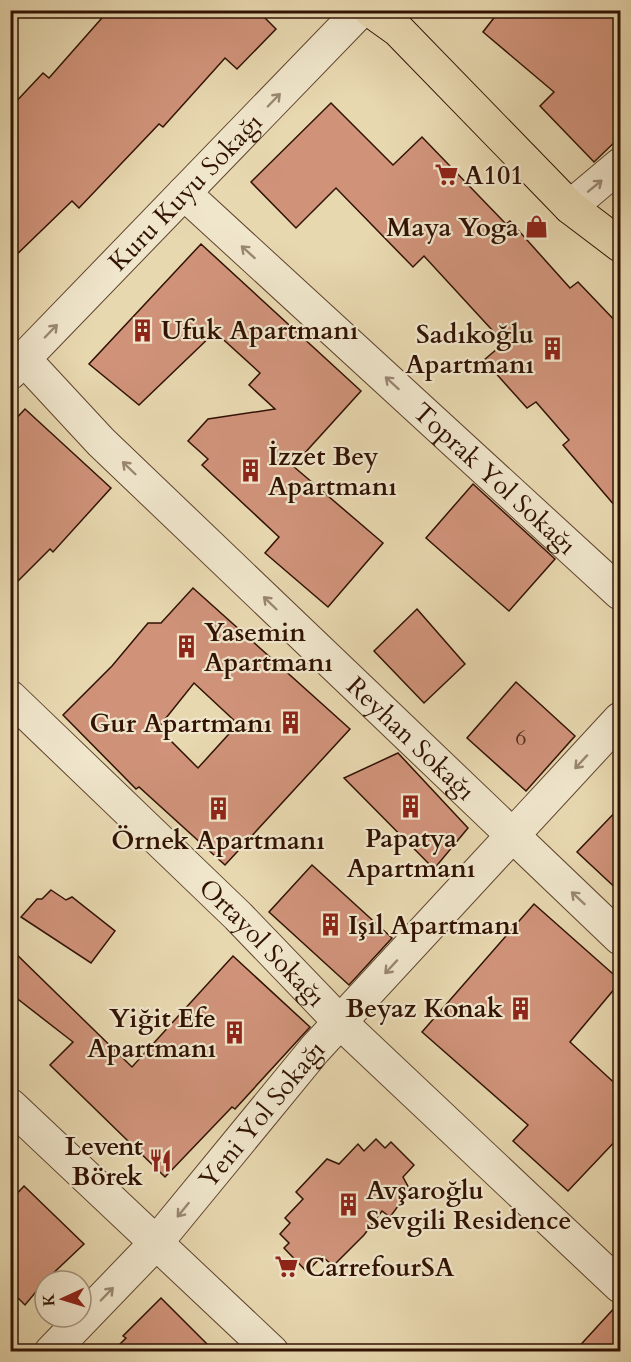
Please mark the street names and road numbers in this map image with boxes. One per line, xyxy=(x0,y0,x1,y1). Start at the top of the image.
street label: Kuru Kuyu Sokağı xyxy=(101,106,270,279)
street label: Toprak Yol Sokağı xyxy=(405,395,584,562)
street label: Reyhan Sokağı xyxy=(339,669,482,808)
street label: Ortayol Sokağı xyxy=(191,871,333,1014)
street label: Yeni Yol Sokağı xyxy=(191,1033,333,1196)

